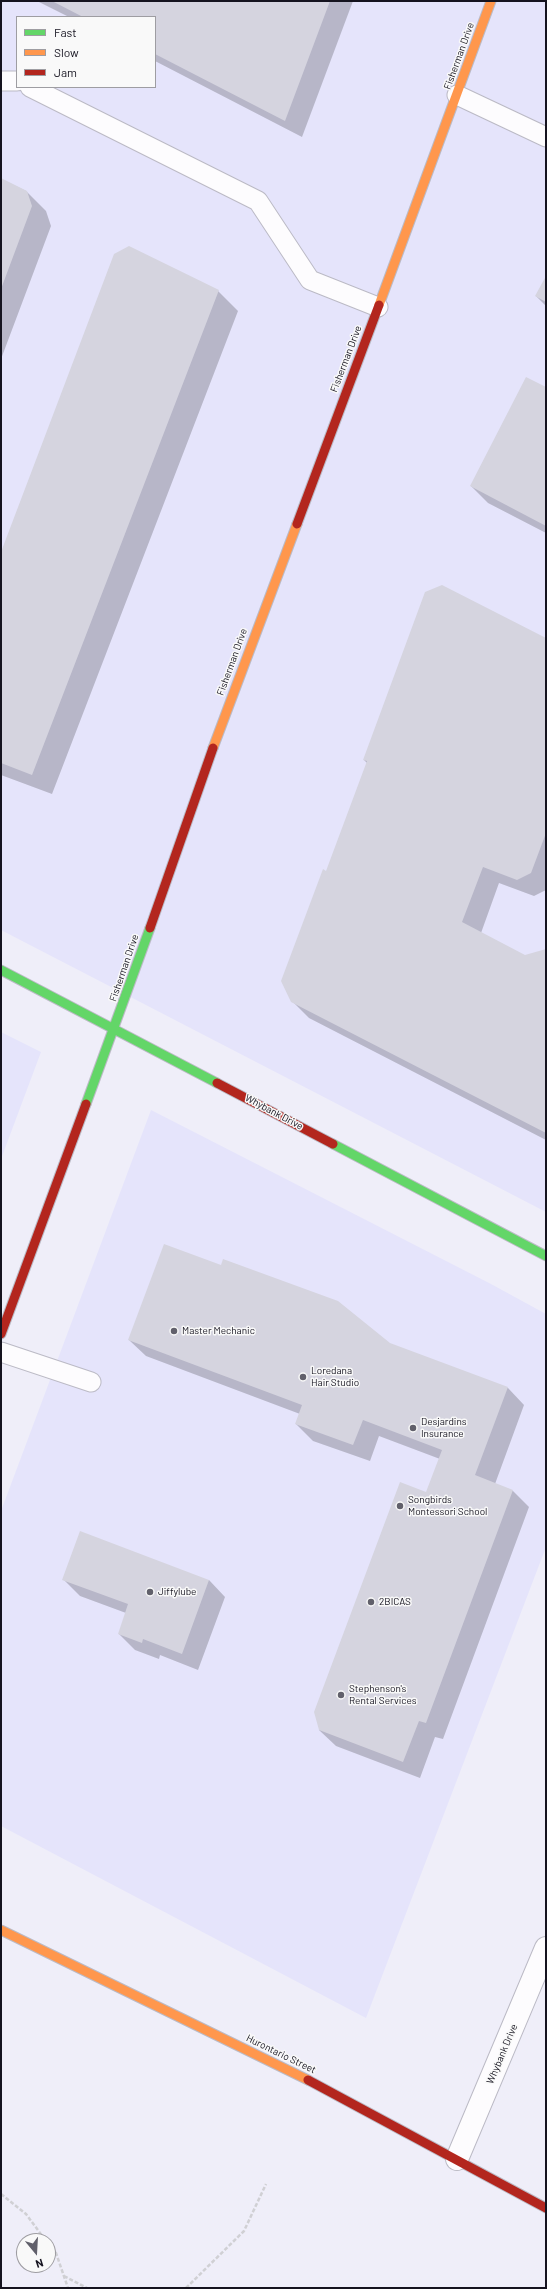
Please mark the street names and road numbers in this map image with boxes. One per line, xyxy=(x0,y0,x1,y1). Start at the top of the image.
street label: Fisherman Drive xyxy=(441,21,477,91)
street label: Fisherman Drive xyxy=(328,324,364,394)
street label: Fisherman Drive xyxy=(214,627,250,697)
street label: Fisherman Drive xyxy=(107,933,141,1003)
street label: Whybank Drive xyxy=(243,1092,305,1132)
street label: Whybank Drive xyxy=(484,2022,520,2086)
street label: Hurontario Street xyxy=(244,2032,318,2076)

